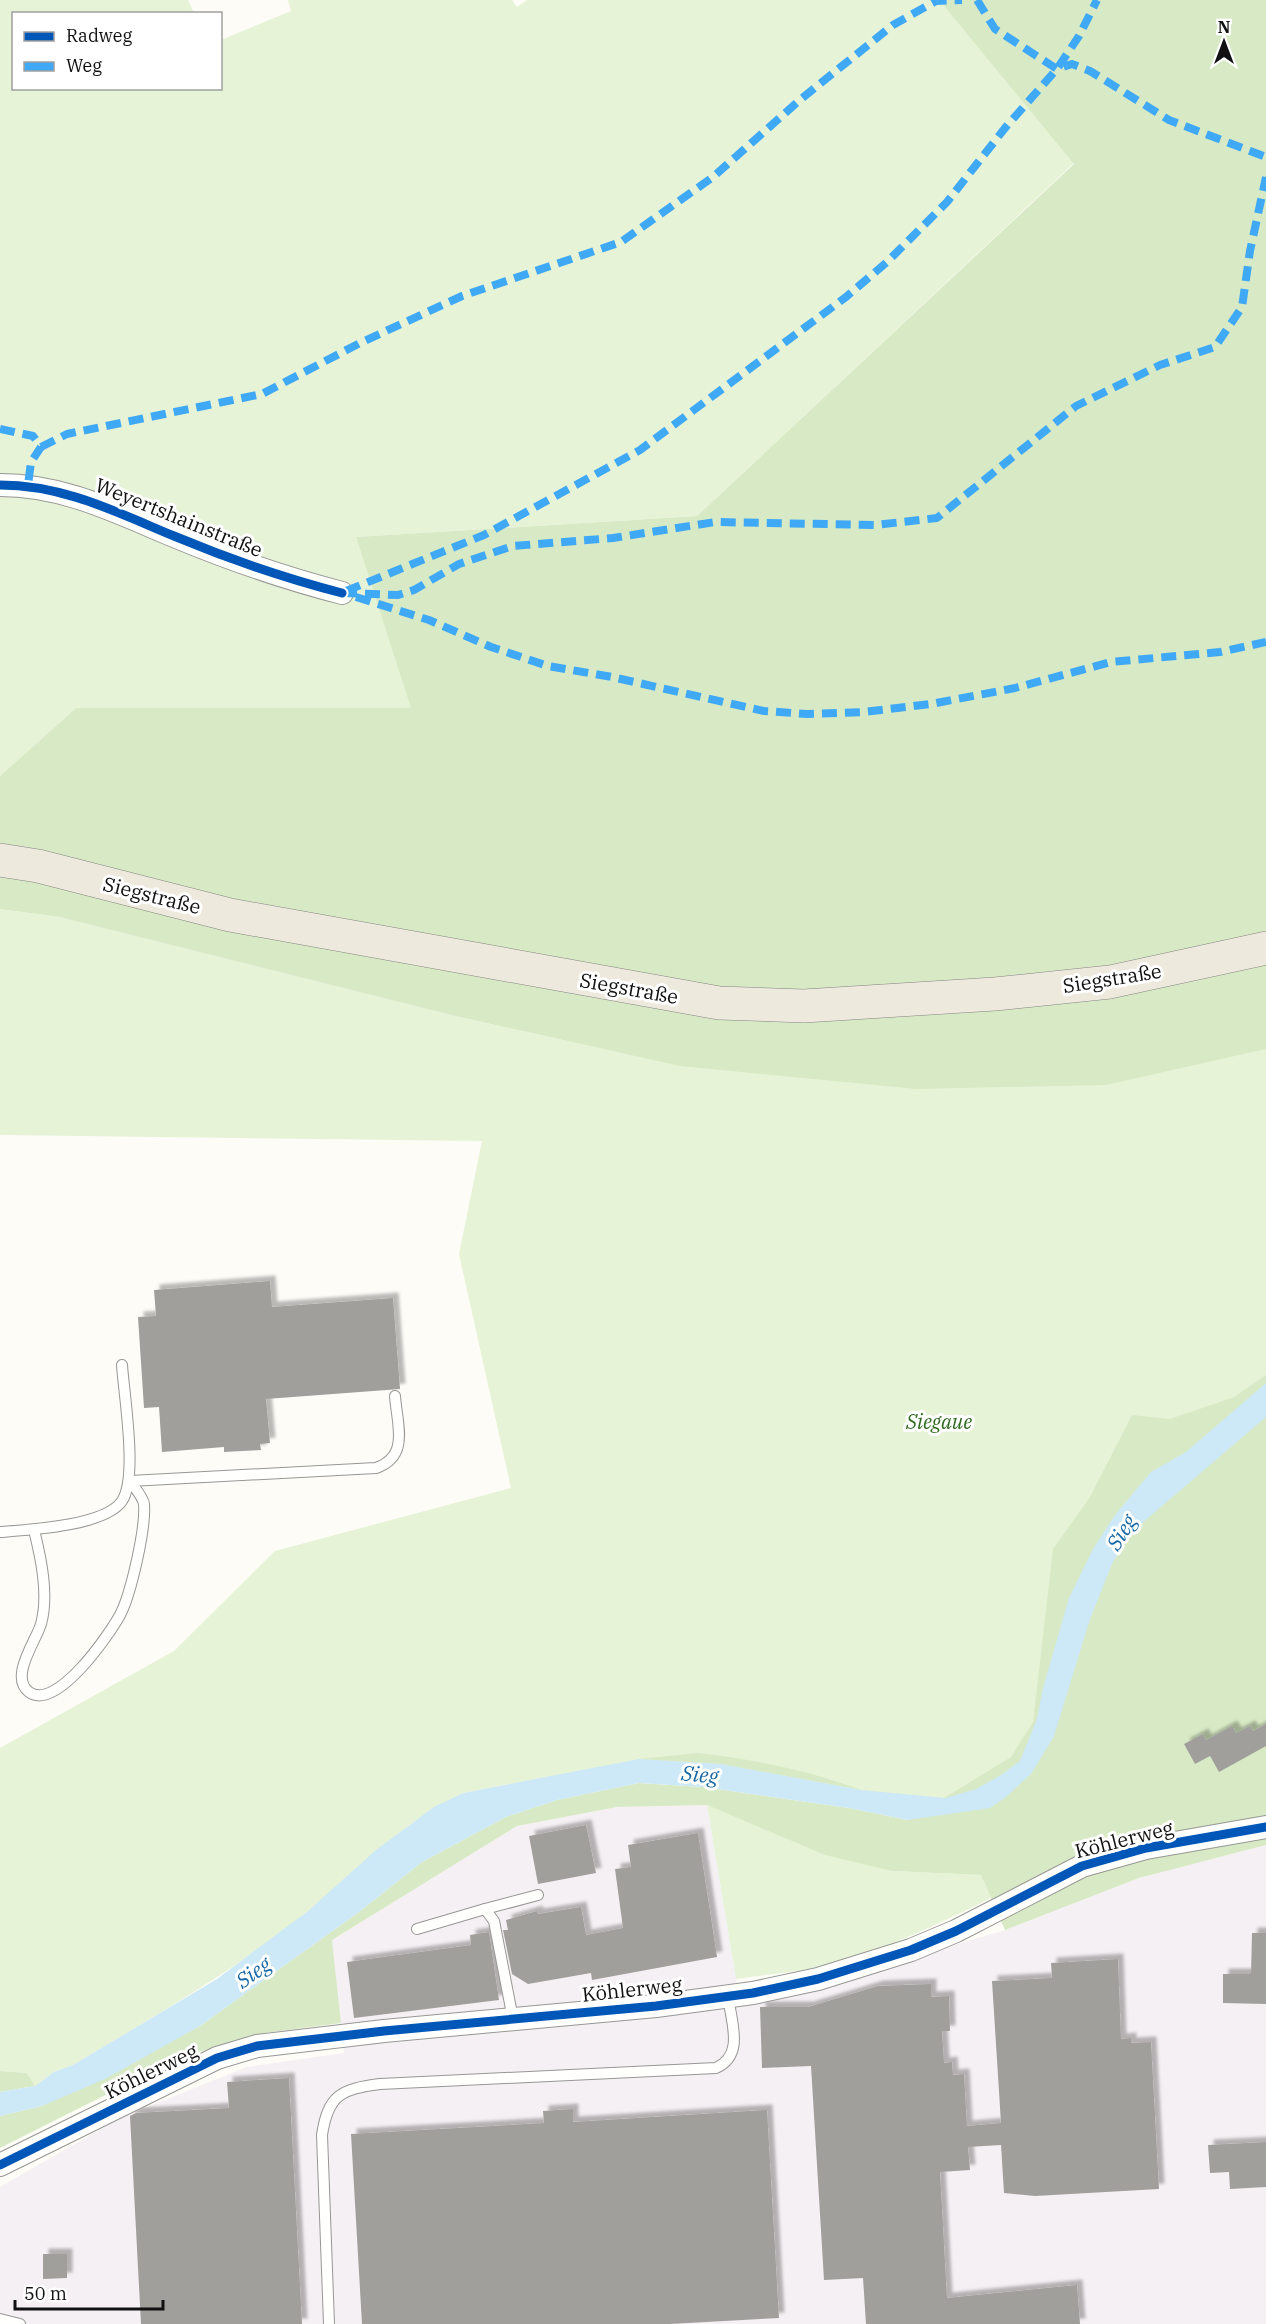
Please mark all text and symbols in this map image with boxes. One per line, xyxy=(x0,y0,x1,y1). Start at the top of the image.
legend xyxy=(12,12,222,90)
north arrow xyxy=(1194,12,1254,72)
text: N xyxy=(1218,17,1230,37)
text: Radweg xyxy=(66,24,132,47)
text: Weg xyxy=(66,54,102,77)
street label: Weyertshainstraße xyxy=(91,471,267,563)
street label: Siegstraße xyxy=(100,870,204,920)
street label: Siegstraße xyxy=(1061,957,1163,999)
street label: Siegstraße xyxy=(578,966,680,1010)
park label: Siegaue xyxy=(905,1408,972,1435)
water label: Sieg xyxy=(1099,1508,1143,1556)
water label: Sieg xyxy=(679,1758,721,1790)
street label: Köhlerweg xyxy=(1072,1814,1176,1864)
water label: Sieg xyxy=(229,1949,277,1995)
street label: Köhlerweg xyxy=(581,1970,684,2008)
street label: Köhlerweg xyxy=(100,2037,202,2105)
scale bar xyxy=(15,2273,164,2311)
text: 50 m xyxy=(24,2282,67,2305)

